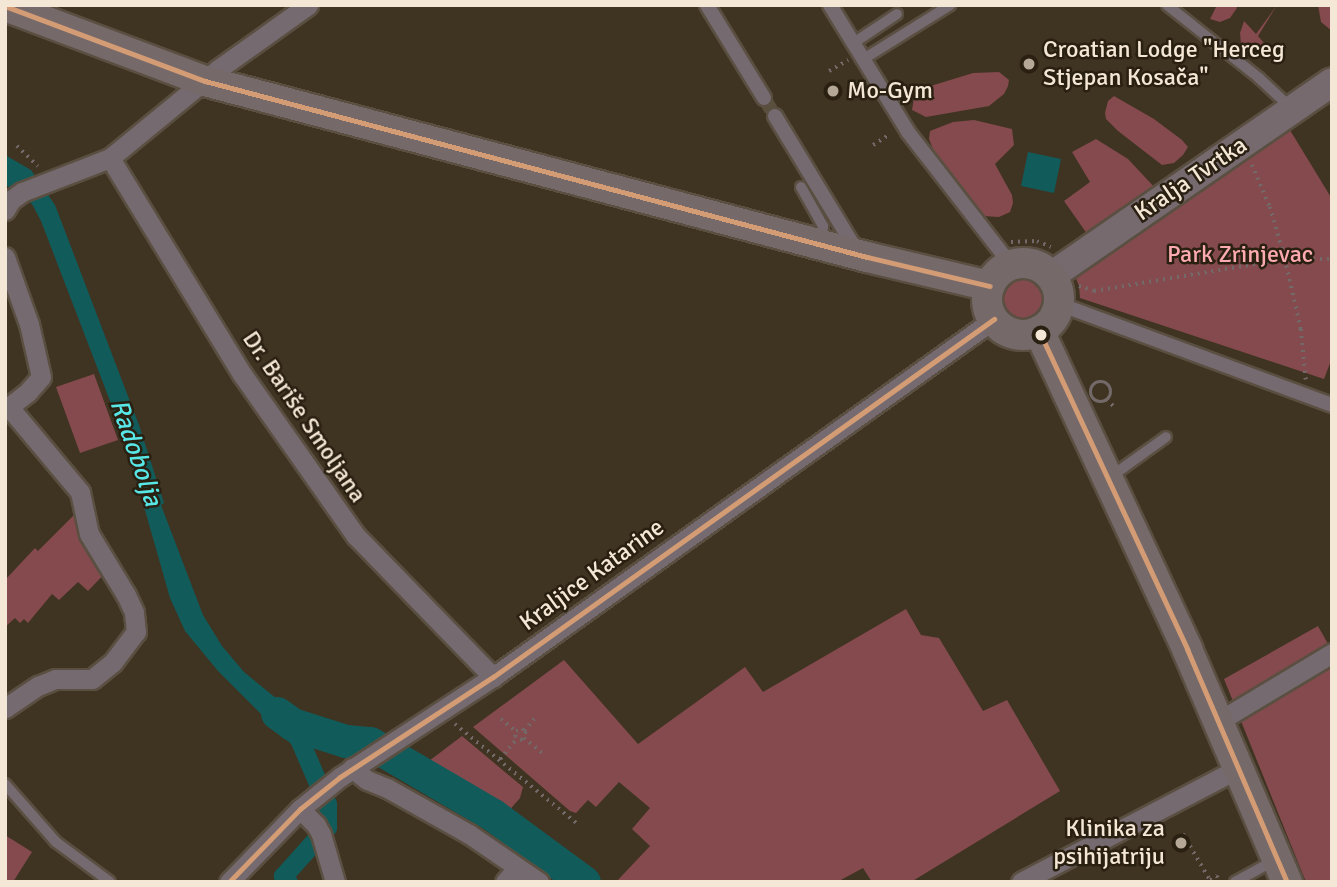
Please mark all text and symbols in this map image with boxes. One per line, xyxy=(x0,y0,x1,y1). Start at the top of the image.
place label: Croatian Lodge "Herceg Stjepan Kosača" xyxy=(1043,36,1285,92)
marker: Croatian Lodge "Herceg Stjepan Kosača" xyxy=(1021,56,1037,72)
place label: Mo-Gym xyxy=(847,77,933,105)
marker: Mo-Gym xyxy=(825,83,841,99)
street label: Kralja Tvrtka xyxy=(1129,131,1253,227)
park label: Park Zrinjevac xyxy=(1167,241,1313,269)
street label: Dr. Bariše Smoljana xyxy=(236,326,372,508)
unlabelled marker xyxy=(1034,328,1048,342)
water label: Radobolja xyxy=(102,395,168,511)
street label: Kraljice Katarine xyxy=(514,513,670,637)
place label: Klinika za psihijatriju xyxy=(1053,815,1165,871)
marker: Klinika za psihijatriju xyxy=(1171,833,1191,853)

